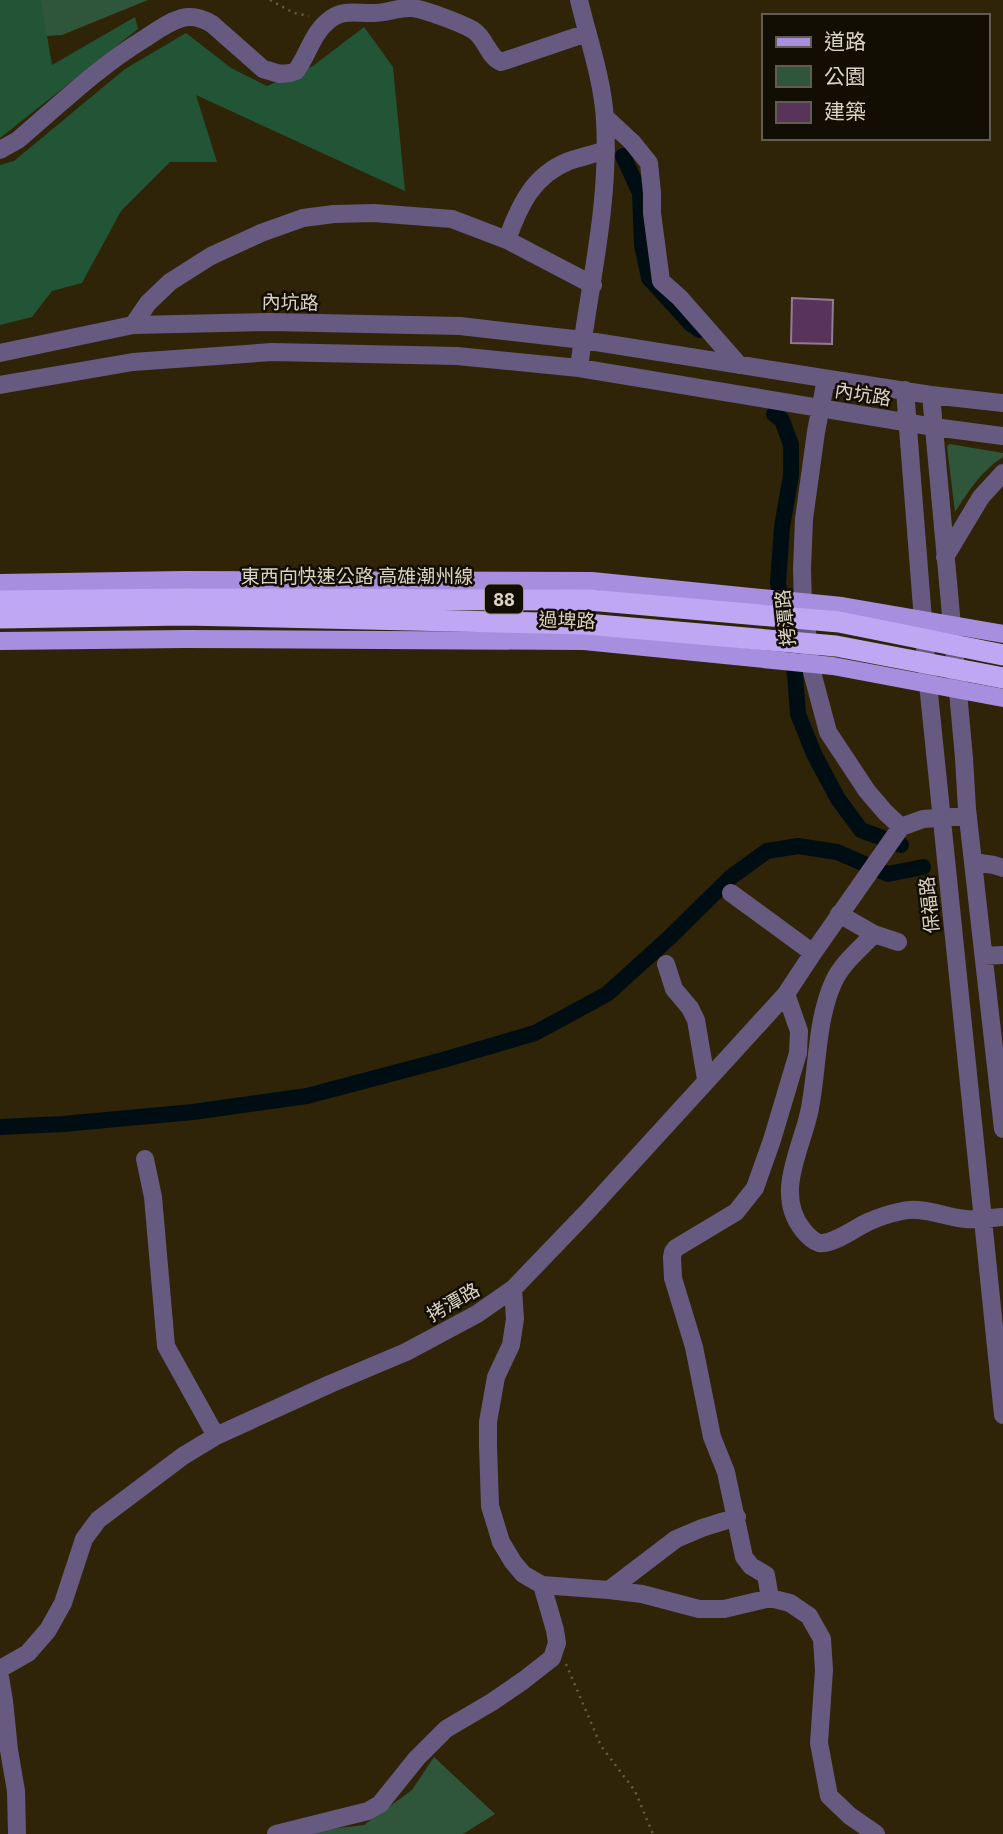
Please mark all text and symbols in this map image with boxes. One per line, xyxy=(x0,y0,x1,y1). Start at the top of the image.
legend xyxy=(762,14,989,140)
text: 道路 xyxy=(824,27,866,55)
text: 公園 xyxy=(824,62,866,90)
text: 建築 xyxy=(824,97,866,125)
street label: 內坑路 xyxy=(261,290,319,314)
street label: 內坑路 xyxy=(833,378,893,410)
street label: 東西向快速公路 高雄潮州線 xyxy=(241,564,473,588)
road number: 88 xyxy=(485,584,523,614)
street label: 拷潭路 xyxy=(770,588,800,648)
street label: 過埤路 xyxy=(538,607,596,633)
street label: 保福路 xyxy=(914,875,944,935)
street label: 拷潭路 xyxy=(422,1277,484,1327)

